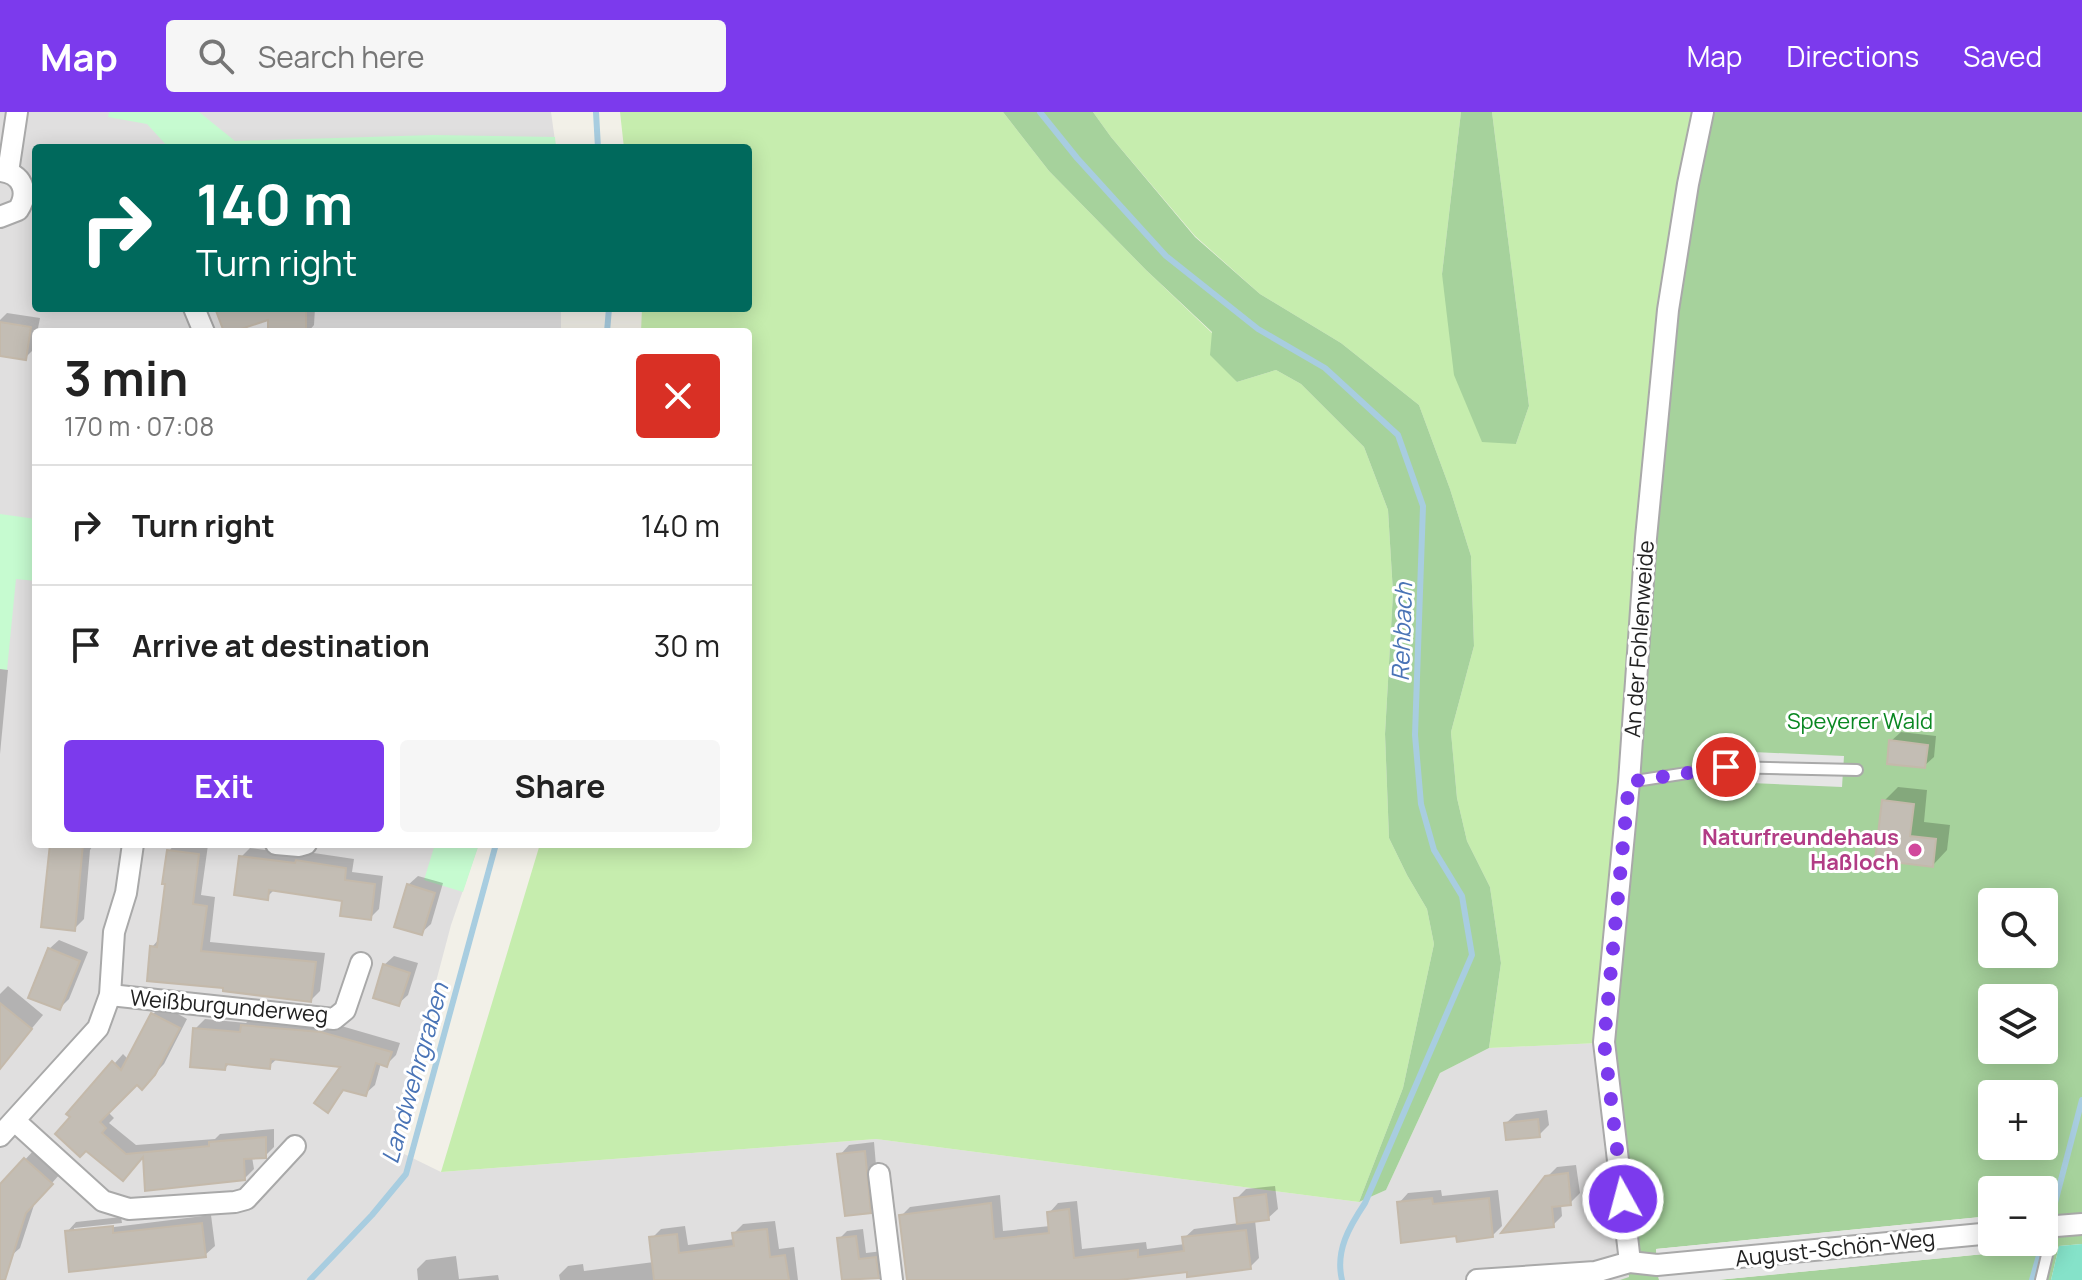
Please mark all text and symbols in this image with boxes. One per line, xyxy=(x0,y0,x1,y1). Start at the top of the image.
search box xyxy=(166,20,726,92)
text: Map xyxy=(40,30,118,82)
icon: search xyxy=(194,34,238,78)
text: Search here xyxy=(258,36,425,77)
text: Map xyxy=(1687,37,1742,75)
text: Directions xyxy=(1786,37,1919,75)
text: Saved xyxy=(1963,37,2042,75)
text: 140 m xyxy=(196,165,353,242)
icon: right xyxy=(64,176,168,280)
text: Turn right xyxy=(196,238,357,287)
text: 3 min xyxy=(64,345,188,410)
button: close xyxy=(636,354,720,438)
text: 170 m · 07:08 xyxy=(64,408,214,444)
icon: right xyxy=(64,503,108,547)
text: Turn right xyxy=(132,505,275,546)
text: 140 m xyxy=(641,505,720,546)
street label: An der Fohlenweide xyxy=(1617,539,1661,739)
water label: Rehbach xyxy=(1383,581,1419,682)
icon: arrive xyxy=(64,623,108,667)
text: Arrive at destination xyxy=(132,625,430,666)
text: 30 m xyxy=(654,625,720,666)
park label: Speyerer Wald xyxy=(1787,706,1933,736)
pin xyxy=(1692,733,1760,801)
button: Exit xyxy=(64,740,384,832)
button: Share xyxy=(400,740,720,832)
icon: arrive xyxy=(1704,745,1748,789)
place label: Naturfreundehaus Haßloch xyxy=(1702,822,1899,877)
marker: Naturfreundehaus Haßloch xyxy=(1906,841,1924,859)
map controls xyxy=(1978,888,2058,1256)
button: search xyxy=(1978,888,2058,968)
water label: Landwehrgraben xyxy=(372,978,456,1167)
street label: Weißburgunderweg xyxy=(129,982,329,1030)
button: layers xyxy=(1978,984,2058,1064)
button: + xyxy=(1978,1080,2058,1160)
position arrow xyxy=(1581,1157,1665,1241)
button: − xyxy=(1978,1176,2058,1256)
street label: August-Schön-Weg xyxy=(1733,1223,1937,1273)

